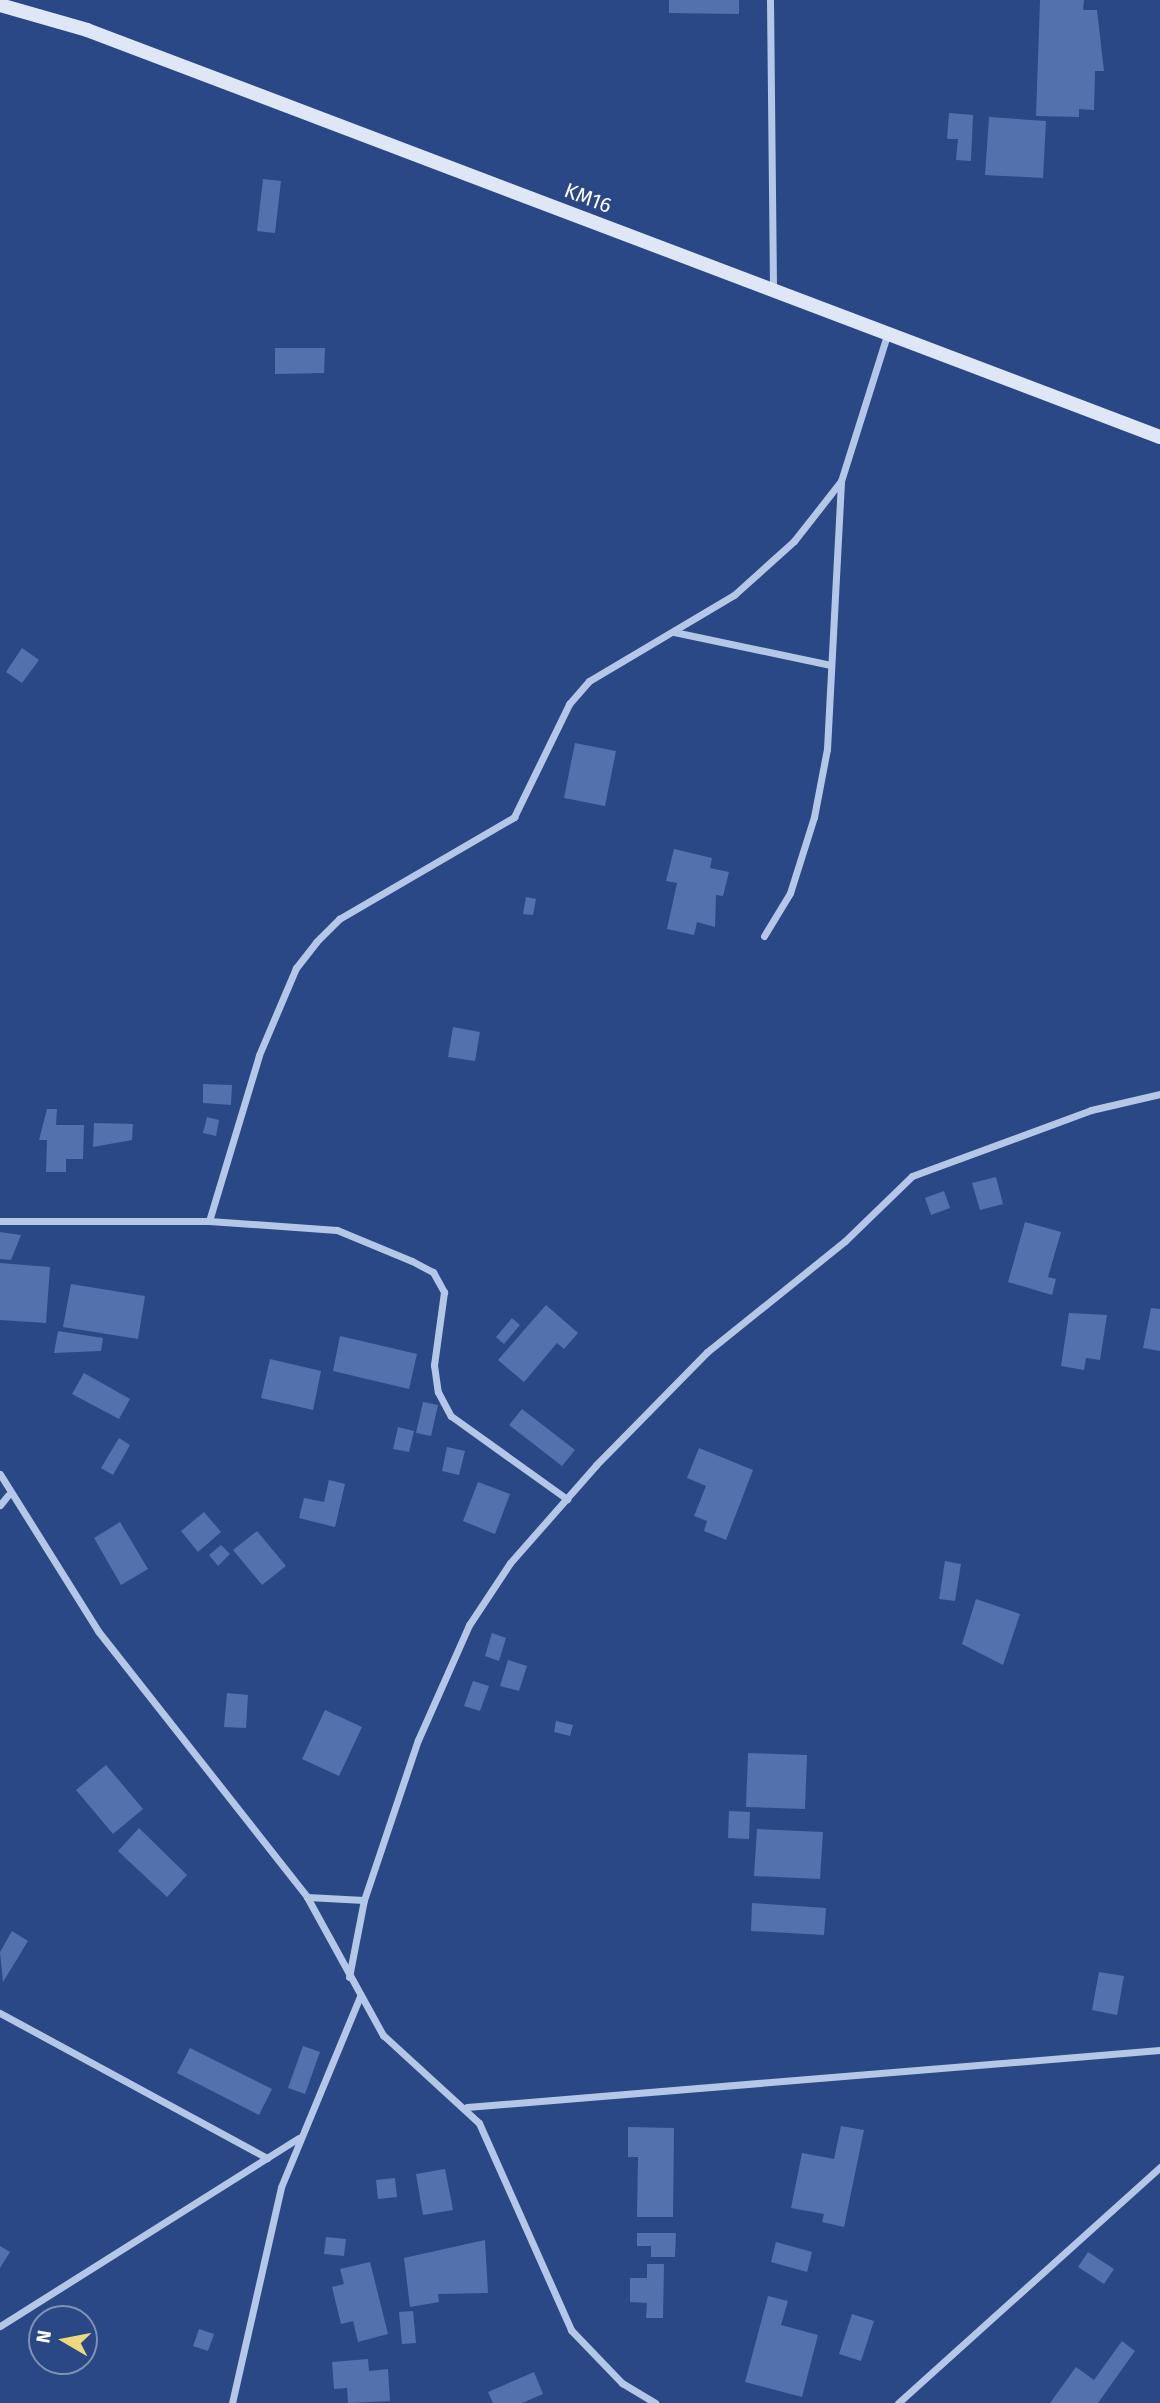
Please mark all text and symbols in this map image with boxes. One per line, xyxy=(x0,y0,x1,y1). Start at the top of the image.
street label: KM16 xyxy=(561,178,615,218)
north arrow xyxy=(28,2305,98,2375)
text: N xyxy=(31,2328,56,2345)

